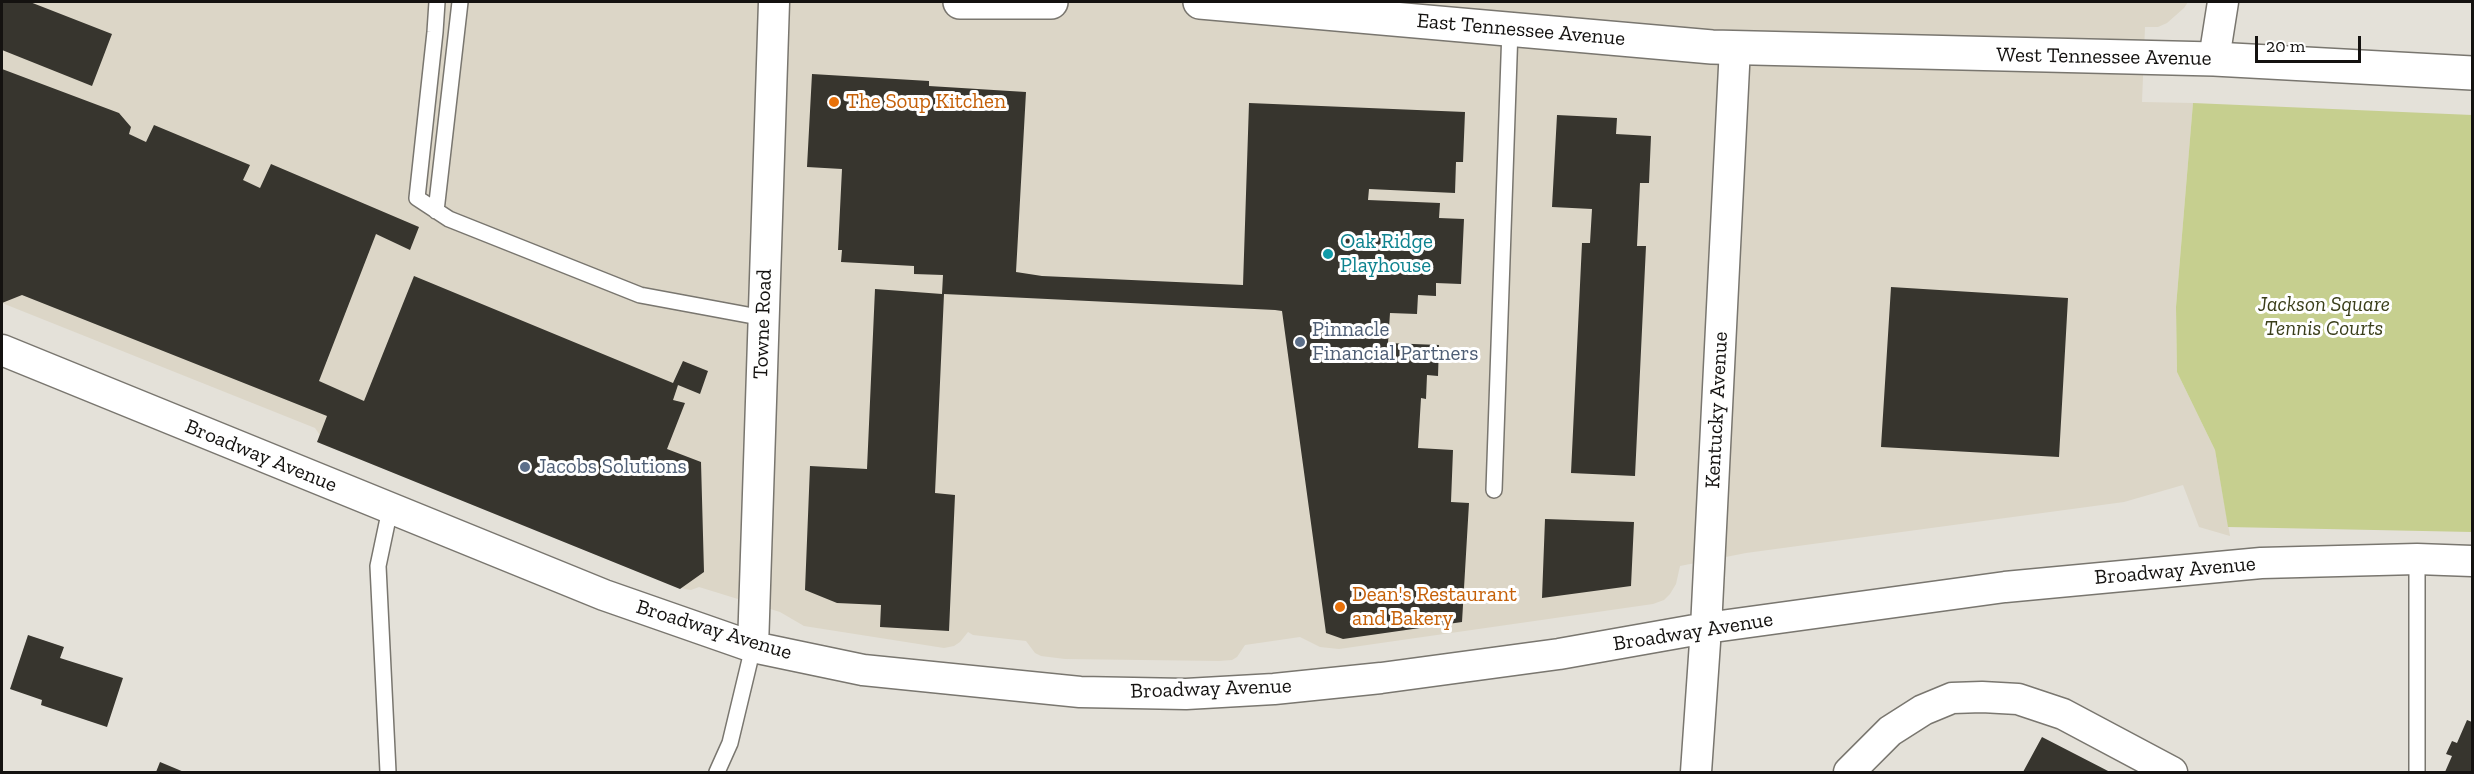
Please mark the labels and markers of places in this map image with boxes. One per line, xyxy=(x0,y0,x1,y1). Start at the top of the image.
place label: The Soup Kitchen xyxy=(846,89,1006,115)
marker: The Soup Kitchen xyxy=(827,95,841,109)
place label: Oak Ridge Playhouse xyxy=(1340,229,1433,279)
marker: Oak Ridge Playhouse xyxy=(1321,247,1335,261)
place label: Pinnacle Financial Partners xyxy=(1312,317,1478,367)
marker: Pinnacle Financial Partners xyxy=(1293,335,1307,349)
place label: Jacobs Solutions xyxy=(537,454,687,480)
marker: Jacobs Solutions xyxy=(518,460,532,474)
place label: Dean's Restaurant and Bakery xyxy=(1352,582,1517,632)
marker: Dean's Restaurant and Bakery xyxy=(1333,600,1347,614)

